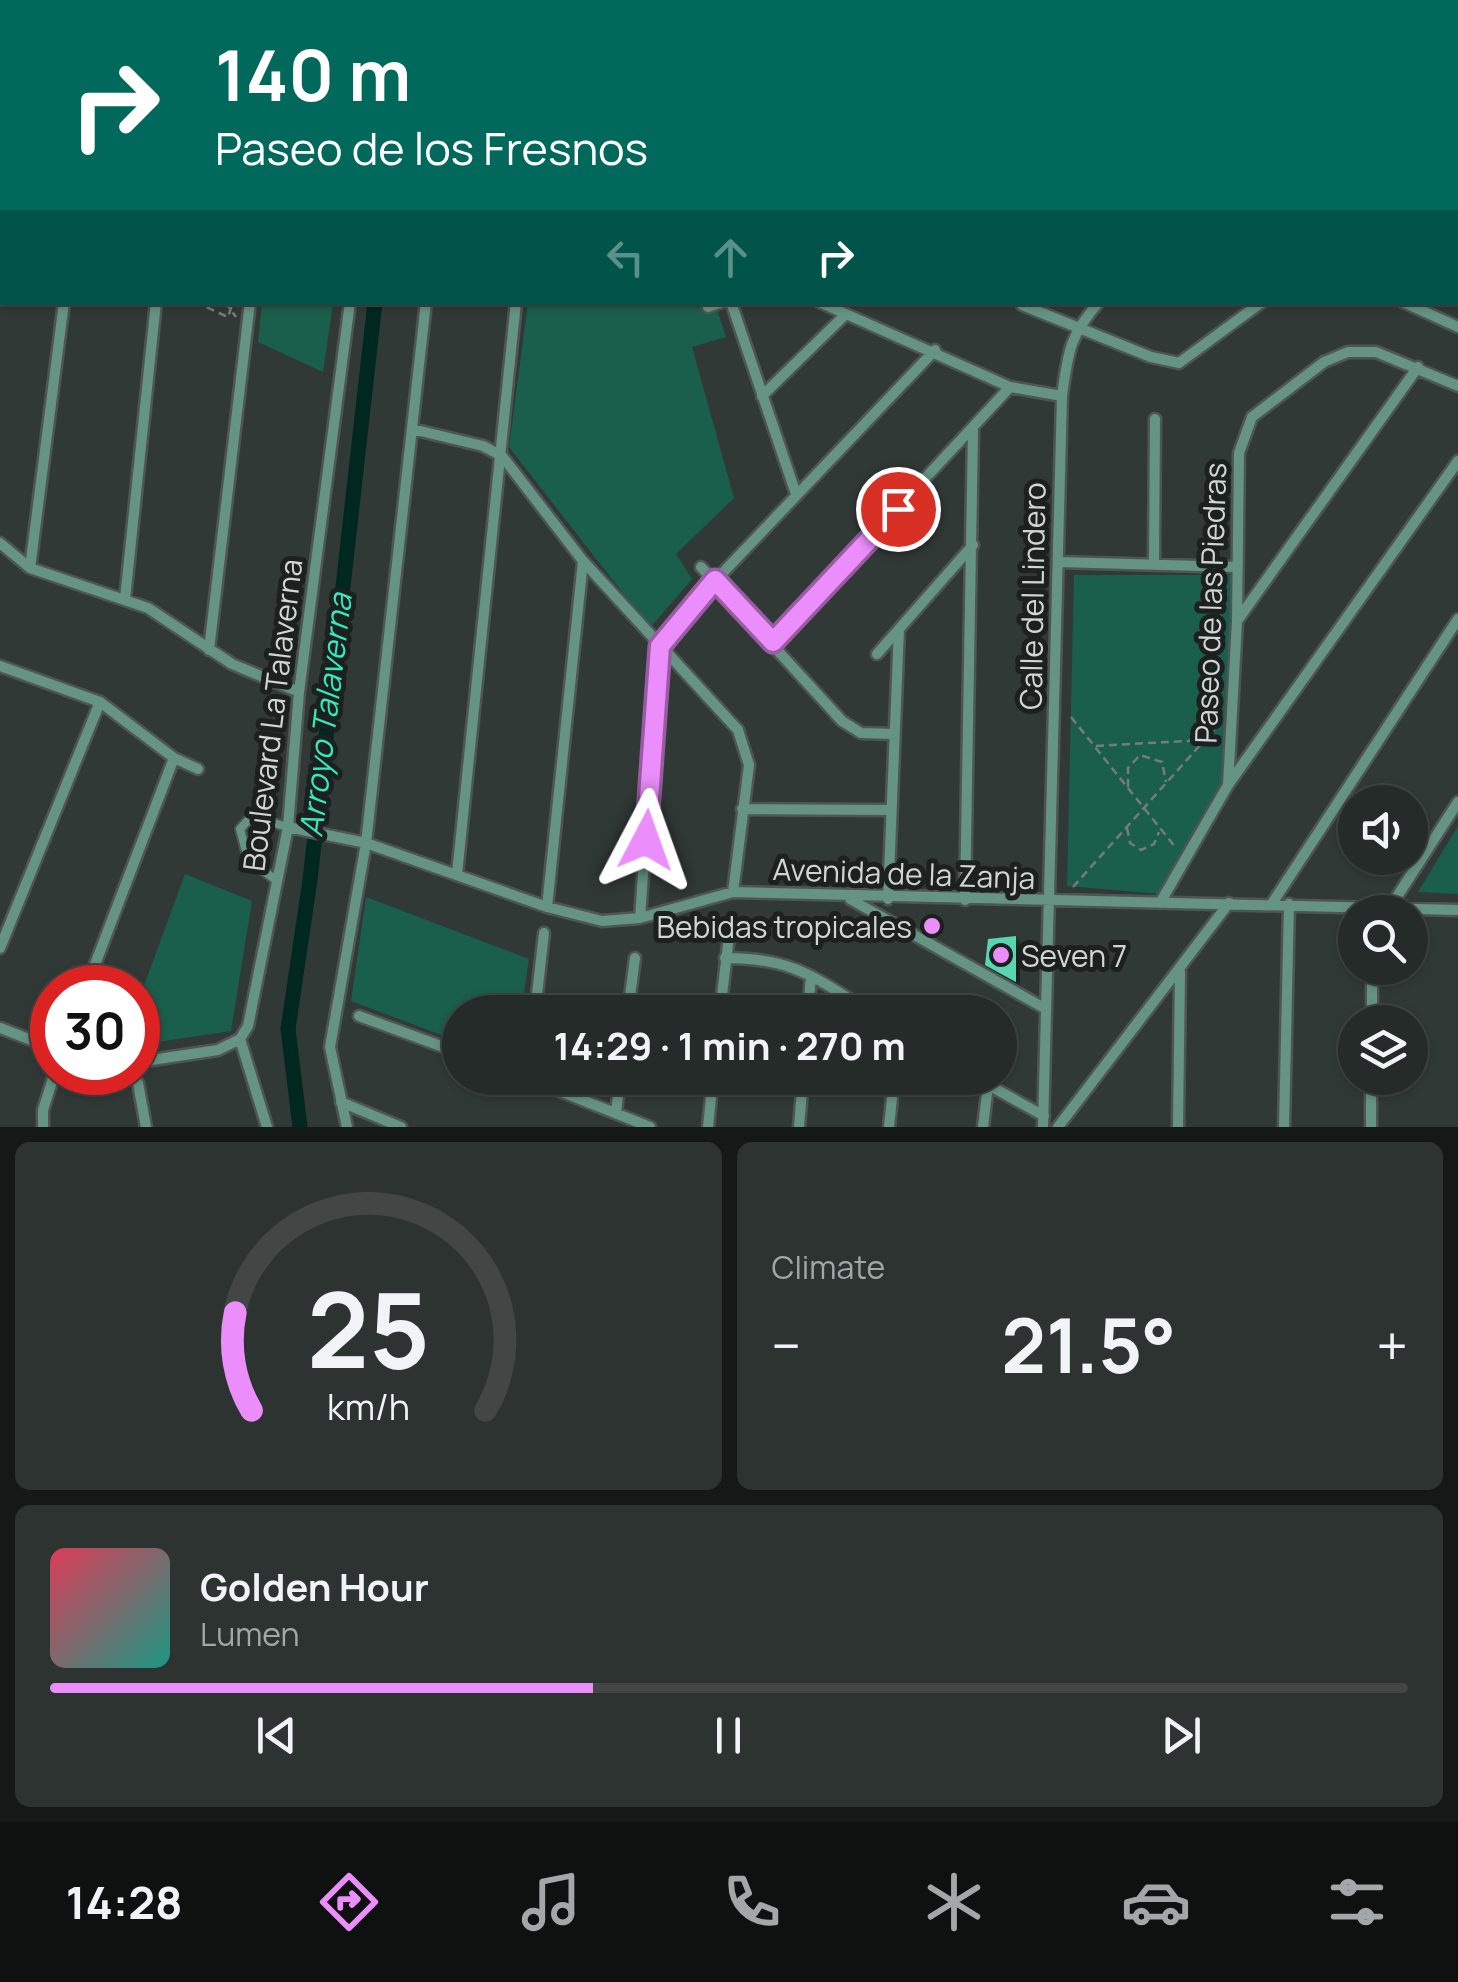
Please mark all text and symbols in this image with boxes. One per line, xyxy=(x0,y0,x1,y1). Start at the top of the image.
text: 140 m xyxy=(215,26,411,122)
icon: right xyxy=(50,40,180,170)
text: Paseo de los Fresnos xyxy=(215,117,648,179)
icon: left xyxy=(598,230,653,285)
icon: ahead xyxy=(703,230,758,285)
icon: right xyxy=(808,230,863,285)
street label: Paseo de las Piedras xyxy=(1185,462,1235,744)
pin xyxy=(856,467,941,552)
icon: arrive xyxy=(871,482,926,537)
street label: Calle del Lindero xyxy=(1010,482,1054,710)
street label: Boulevard La Talaverna xyxy=(233,557,311,873)
water label: Arroyo Talaverna xyxy=(288,589,362,839)
map controls xyxy=(1338,785,1428,1095)
button: sound xyxy=(1338,785,1428,875)
position arrow xyxy=(594,788,698,892)
street label: Avenida de la Zanja xyxy=(772,848,1036,898)
button: search xyxy=(1338,895,1428,985)
place label: Bebidas tropicales xyxy=(657,906,912,947)
marker: Bebidas tropicales xyxy=(921,915,943,937)
place label: Seven 7 xyxy=(1021,935,1127,976)
marker: Seven 7 xyxy=(990,944,1012,966)
speed limit sign: 30 xyxy=(30,965,160,1095)
button: layers xyxy=(1338,1005,1428,1095)
text: 14:29 · 1 min · 270 m xyxy=(553,1019,906,1071)
text: Climate xyxy=(772,1245,885,1289)
text: 25 xyxy=(307,1257,430,1399)
text: 21.5° xyxy=(1001,1293,1176,1396)
text: − xyxy=(772,1307,801,1383)
text: + xyxy=(1376,1307,1408,1383)
text: km/h xyxy=(327,1382,410,1431)
text: Golden Hour xyxy=(200,1560,429,1612)
text: Lumen xyxy=(200,1612,300,1656)
icon: previous xyxy=(249,1708,304,1763)
icon: pause xyxy=(701,1708,756,1763)
icon: next xyxy=(1154,1708,1209,1763)
icon: directions xyxy=(314,1867,384,1937)
icon: music xyxy=(516,1867,586,1937)
icon: phone xyxy=(717,1867,787,1937)
icon: climate xyxy=(919,1867,989,1937)
icon: car xyxy=(1121,1867,1191,1937)
icon: filters xyxy=(1322,1867,1392,1937)
text: 14:28 xyxy=(66,1871,183,1933)

